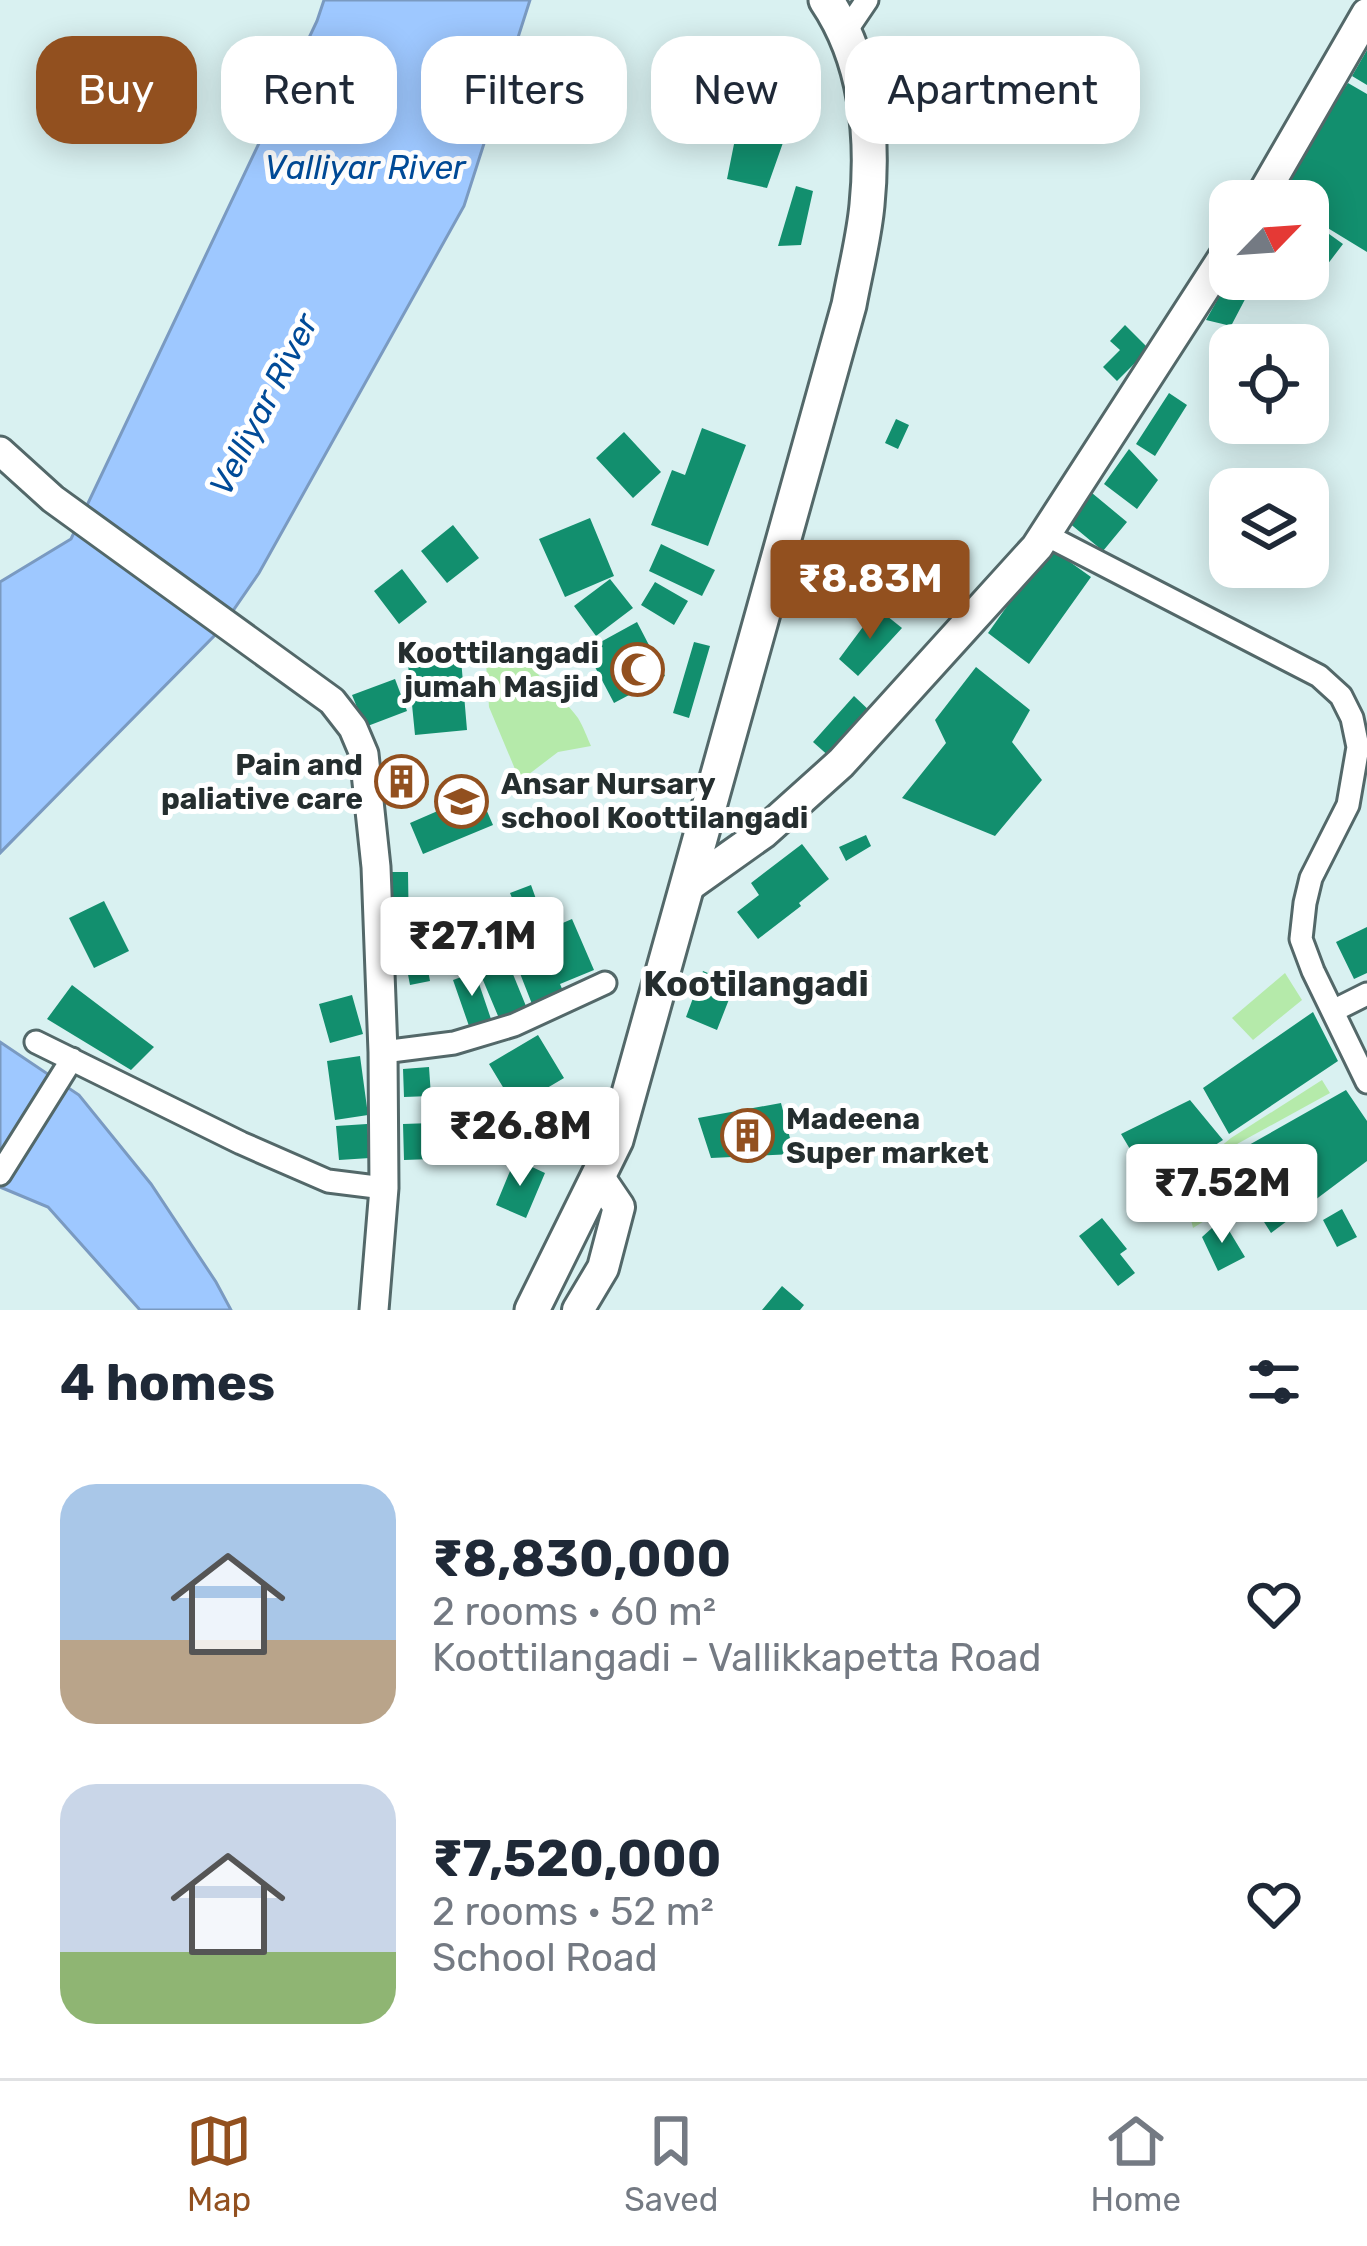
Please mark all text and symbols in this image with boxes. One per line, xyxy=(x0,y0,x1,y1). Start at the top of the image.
chip: Buy xyxy=(36,36,197,144)
chip: Rent xyxy=(221,36,397,144)
chip: Filters xyxy=(421,36,627,144)
chip: New xyxy=(651,36,821,144)
chip: Apartment xyxy=(845,36,1140,144)
water label: Valliyar River xyxy=(264,148,467,187)
north arrow xyxy=(1209,180,1329,300)
map controls xyxy=(1209,180,1329,588)
water label: Velliyar River xyxy=(201,306,327,502)
button: locate xyxy=(1209,324,1329,444)
button: layers xyxy=(1209,468,1329,588)
pin: ₹8.83M xyxy=(772,540,968,642)
text: ₹8.83M xyxy=(798,556,942,602)
place label: Koottilangadi jumah Masjid xyxy=(397,635,599,705)
mosque icon: Koottilangadi jumah Masjid xyxy=(610,642,666,698)
place label: Pain and paliative care xyxy=(161,747,363,817)
building icon: Pain and paliative care xyxy=(374,754,430,810)
place label: Ansar Nursary school Koottilangadi xyxy=(501,766,808,836)
school or university icon: Ansar Nursary school Koottilangadi xyxy=(434,773,490,829)
pin: ₹27.1M xyxy=(374,897,570,999)
text: ₹27.1M xyxy=(407,913,537,959)
district label: Kootilangadi xyxy=(643,962,869,1005)
pin: ₹26.8M xyxy=(422,1087,618,1189)
place label: Madeena Super market xyxy=(786,1101,989,1171)
text: ₹26.8M xyxy=(448,1103,592,1149)
building icon: Madeena Super market xyxy=(719,1108,775,1164)
pin: ₹7.52M xyxy=(1124,1144,1320,1246)
text: ₹7.52M xyxy=(1153,1160,1291,1206)
icon: filters xyxy=(1241,1349,1307,1415)
text: 4 homes xyxy=(60,1352,275,1413)
text: ₹8,830,000 xyxy=(432,1528,731,1589)
icon: home xyxy=(156,1532,300,1676)
icon: heart xyxy=(1241,1571,1307,1637)
text: 2 rooms · 60 m² xyxy=(432,1589,716,1635)
text: Koottilangadi - Vallikkapetta Road xyxy=(432,1635,1041,1681)
text: ₹7,520,000 xyxy=(432,1828,721,1889)
icon: home xyxy=(156,1832,300,1976)
icon: heart xyxy=(1241,1871,1307,1937)
text: 2 rooms · 52 m² xyxy=(432,1889,714,1935)
text: School Road xyxy=(432,1935,658,1981)
tab: Map xyxy=(186,2108,252,2219)
tab: Saved xyxy=(624,2108,718,2219)
tab: Home xyxy=(1091,2108,1181,2219)

